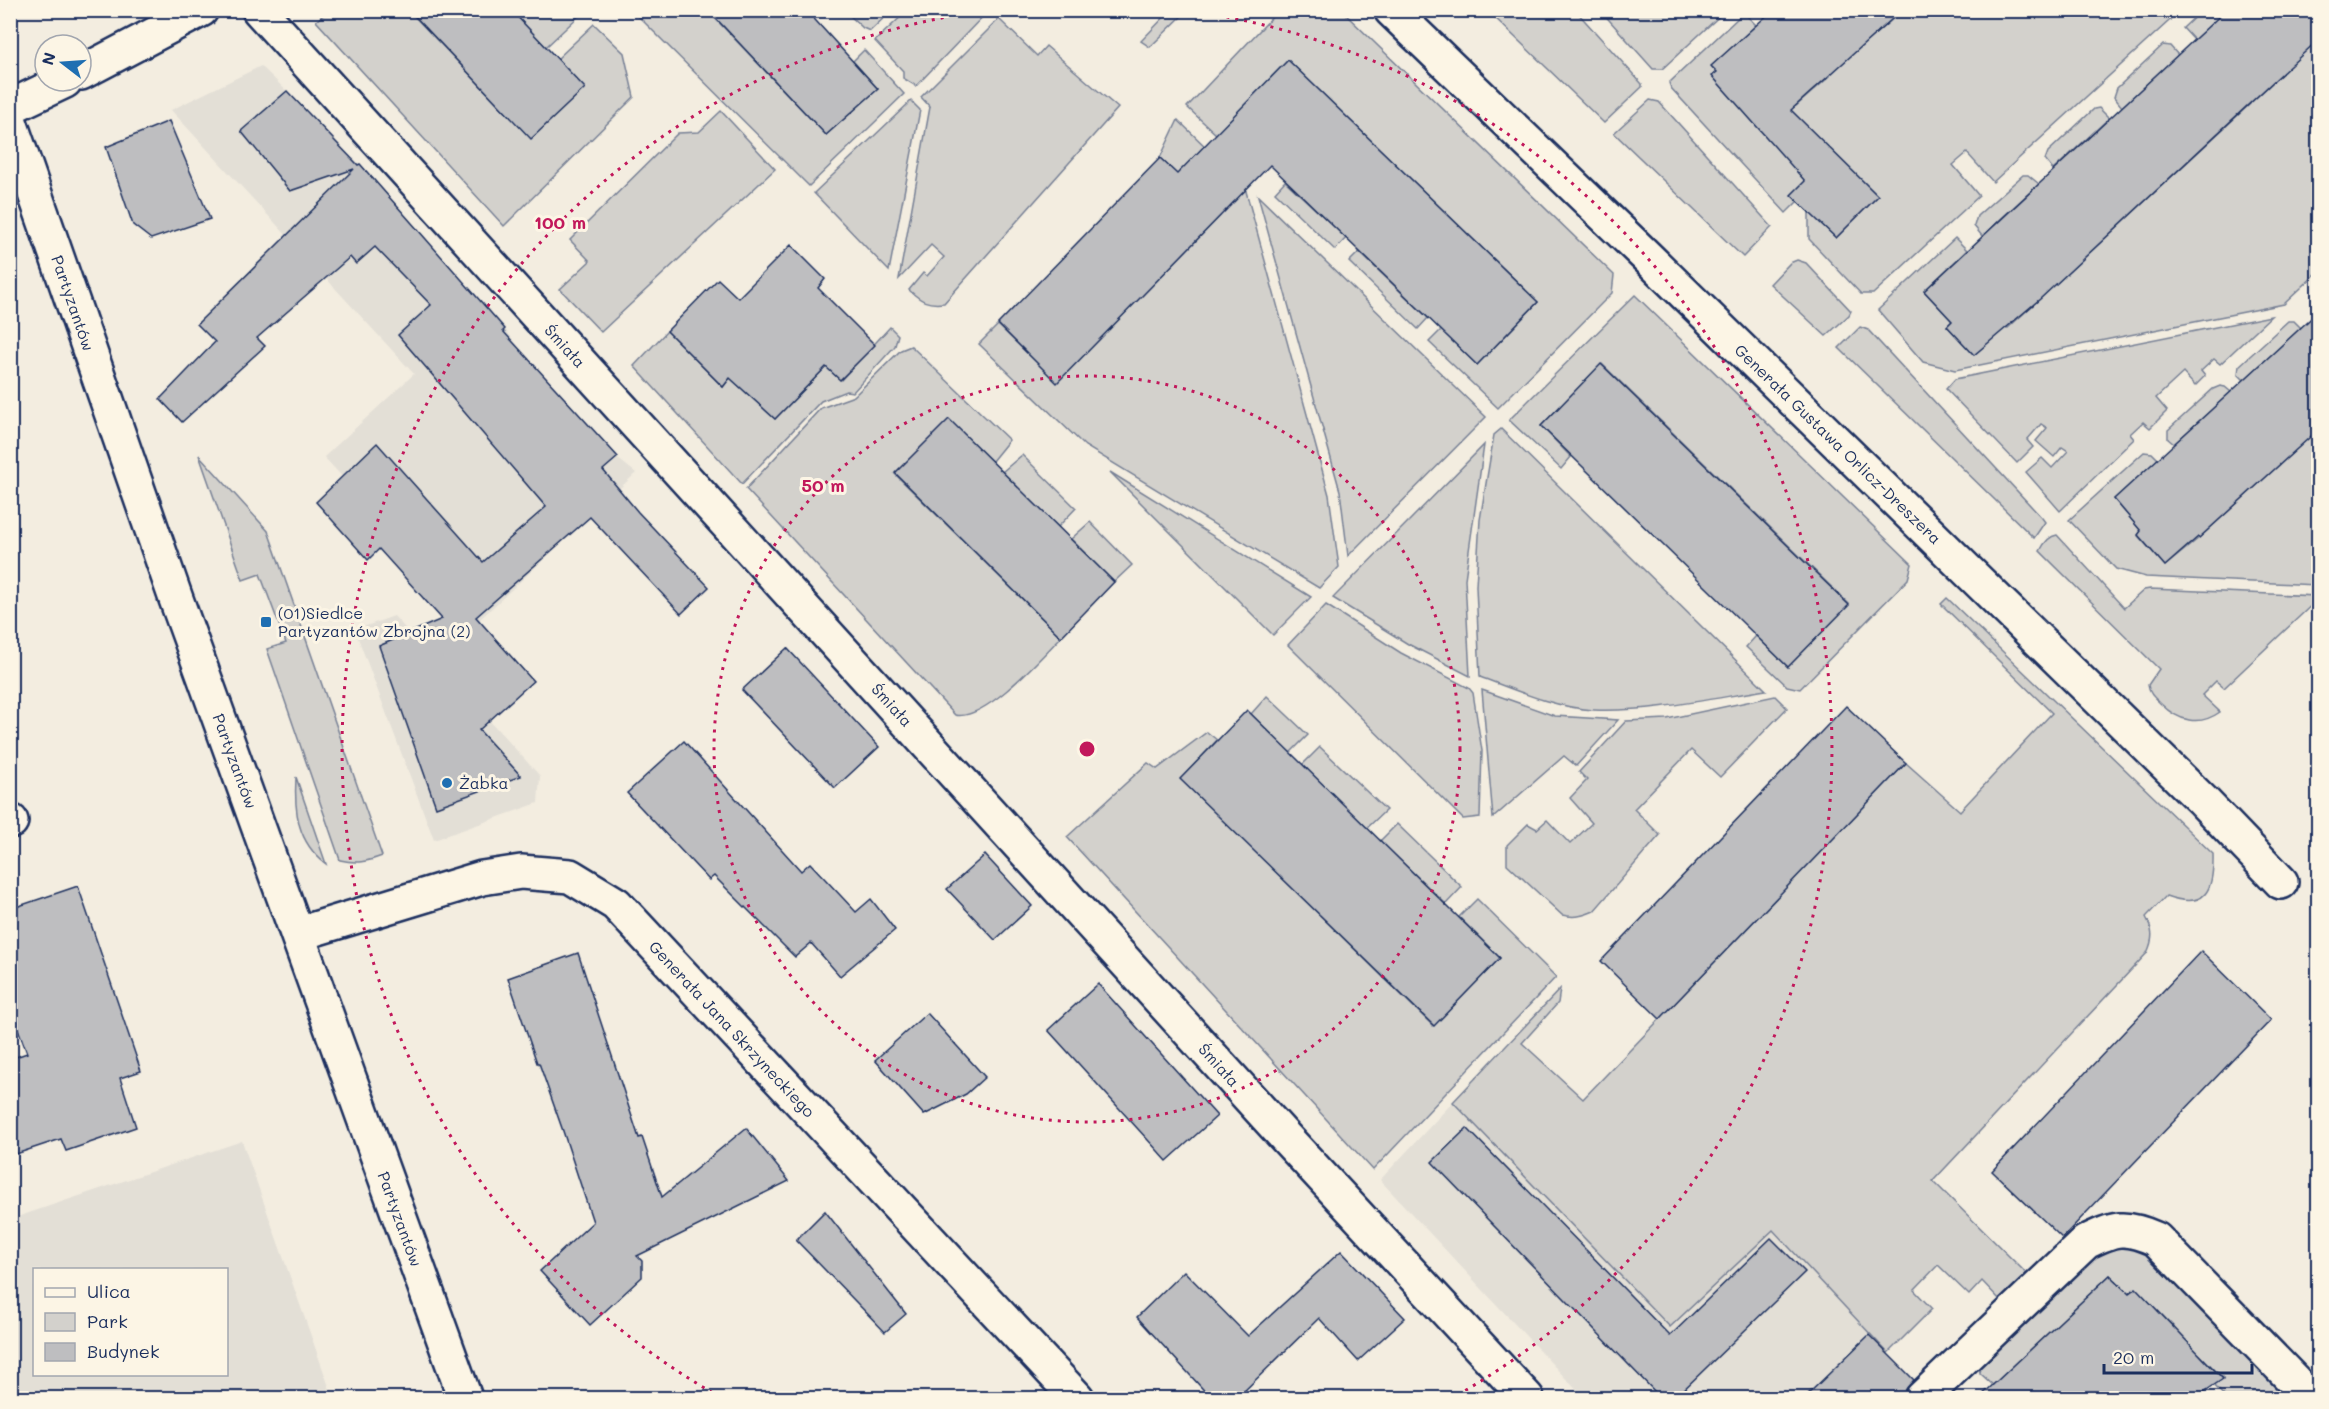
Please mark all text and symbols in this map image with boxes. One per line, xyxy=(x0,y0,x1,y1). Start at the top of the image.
north arrow xyxy=(33,33,93,93)
text: N xyxy=(36,50,60,67)
text: 100 m xyxy=(534,210,586,234)
street label: Partyzantów xyxy=(47,252,100,353)
street label: Śmiała xyxy=(540,319,590,372)
street label: Generała Gustawa Orlicz-Dreszera xyxy=(1730,339,1946,548)
text: 50 m xyxy=(802,473,844,497)
place label: (01)Siedlce Partyzantów Zbrojna (2) xyxy=(278,602,471,641)
marker: (01)Siedlce Partyzantów Zbrojna (2) xyxy=(259,615,273,629)
street label: Śmiała xyxy=(867,678,917,731)
street label: Partyzantów xyxy=(209,710,262,811)
centre of rings xyxy=(1077,739,1097,759)
place label: Żabka xyxy=(459,772,508,793)
marker: Żabka xyxy=(440,776,454,790)
street label: Generała Jana Skrzyneckiego xyxy=(645,936,820,1122)
street label: Śmiała xyxy=(1194,1038,1244,1091)
street label: Partyzantów xyxy=(374,1168,427,1269)
legend xyxy=(33,1268,228,1376)
text: Ulica xyxy=(87,1279,131,1303)
text: Park xyxy=(87,1309,128,1333)
scale bar xyxy=(2104,1337,2252,1375)
text: Budynek xyxy=(87,1339,160,1363)
text: 20 m xyxy=(2113,1345,2154,1369)

